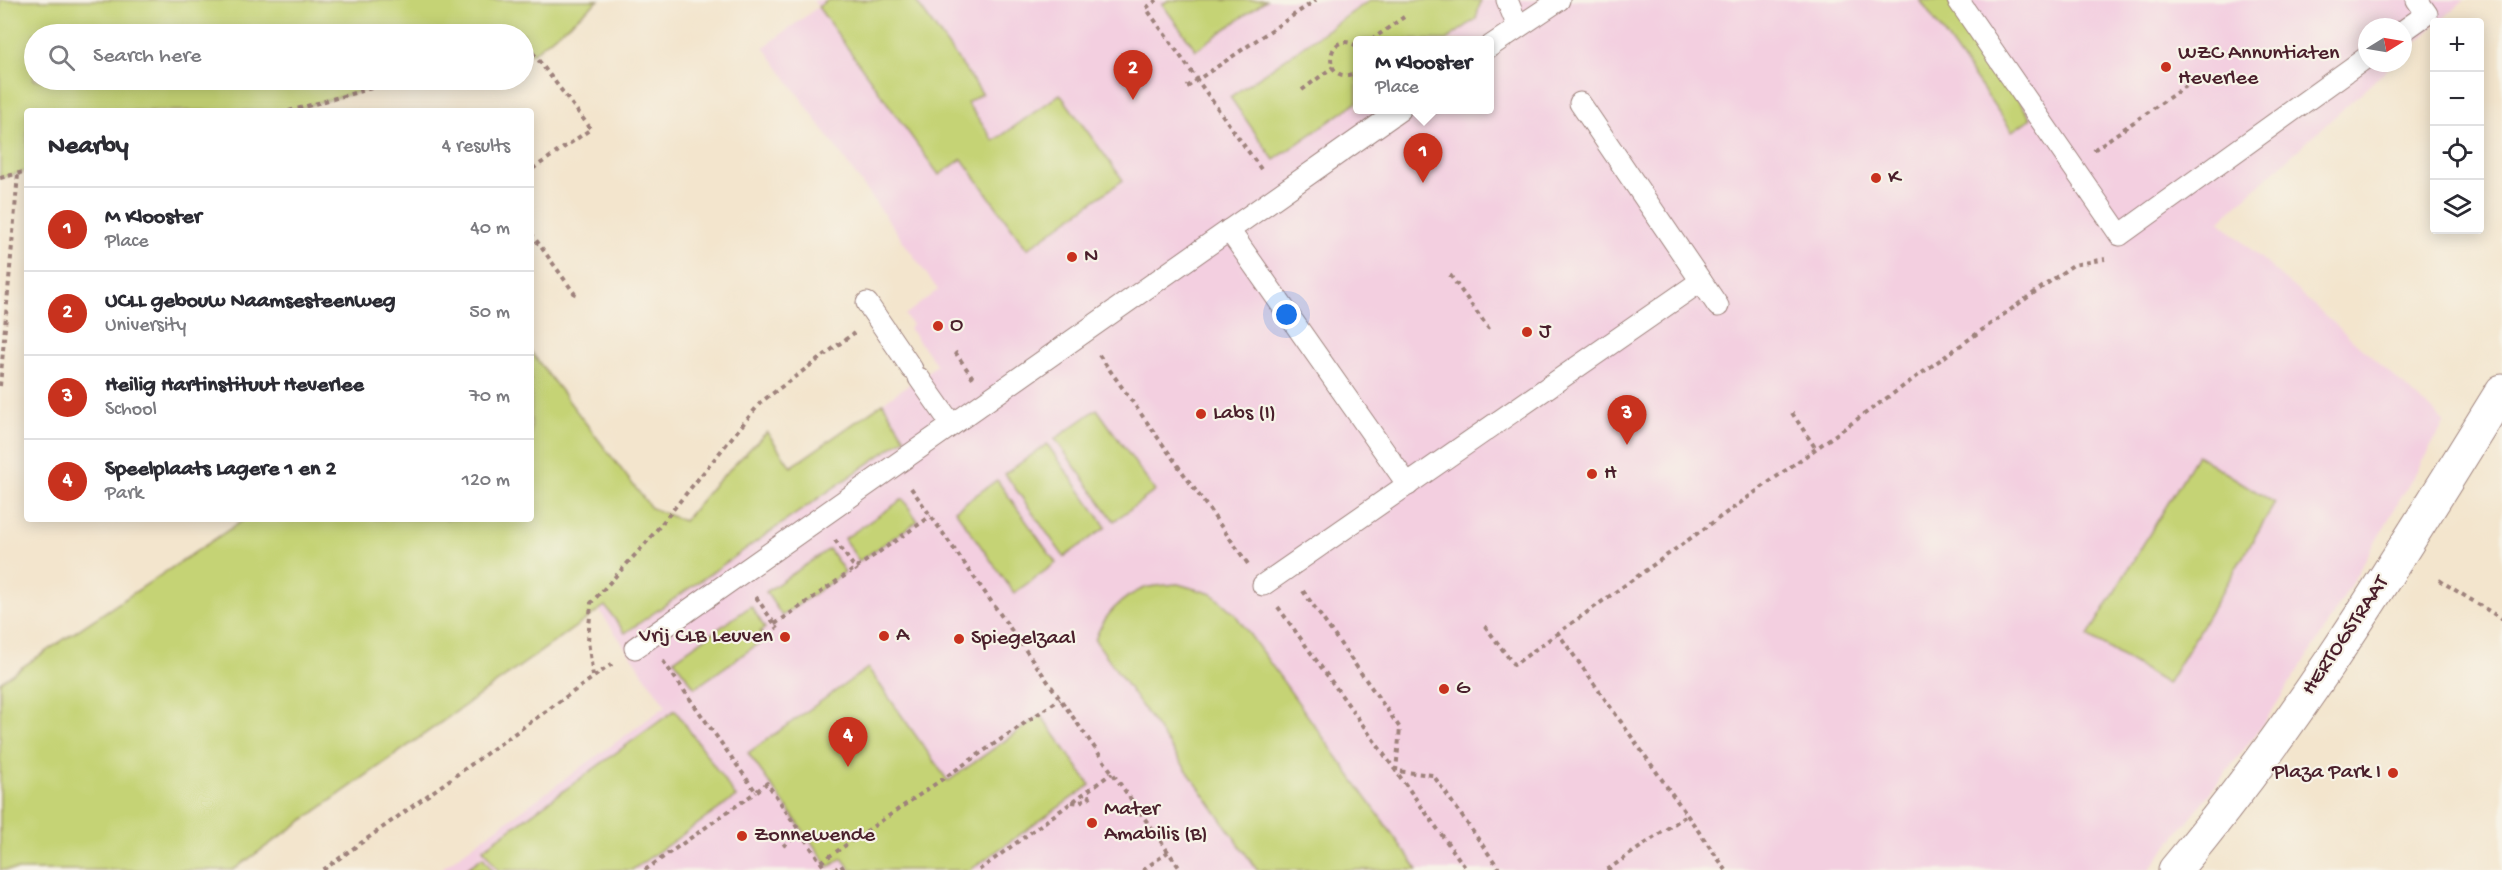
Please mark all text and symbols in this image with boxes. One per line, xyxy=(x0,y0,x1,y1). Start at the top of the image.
north arrow xyxy=(2358,18,2412,72)
map controls xyxy=(2430,18,2484,234)
button: + xyxy=(2430,18,2484,72)
search box xyxy=(24,24,534,90)
popup xyxy=(1353,36,1494,114)
icon: search xyxy=(45,41,78,74)
place label: WZC Annuntiaten Heverlee xyxy=(2178,41,2340,92)
text: Search here xyxy=(93,44,201,70)
pin: 2 xyxy=(1114,51,1152,100)
text: M Klooster xyxy=(1375,51,1472,77)
marker: WZC Annuntiaten Heverlee xyxy=(2159,60,2173,74)
button: − xyxy=(2430,72,2484,126)
text: Place xyxy=(1375,77,1419,100)
button: locate xyxy=(2430,126,2484,180)
text: Nearby xyxy=(48,132,129,163)
pin: 1 xyxy=(1404,134,1442,183)
text: 4 results xyxy=(442,136,510,159)
place label: K xyxy=(1888,165,1903,191)
marker: K xyxy=(1869,171,1883,185)
button: layers xyxy=(2430,180,2484,234)
text: M Klooster xyxy=(105,205,202,231)
text: 1 xyxy=(63,218,72,241)
text: 40 m xyxy=(470,218,510,241)
text: Place xyxy=(105,231,149,254)
place label: N xyxy=(1084,244,1098,270)
marker: N xyxy=(1065,250,1079,264)
text: UCLL gebouw Naamsesteenweg xyxy=(105,289,395,315)
your location xyxy=(1272,300,1301,329)
text: 2 xyxy=(63,302,72,325)
text: 50 m xyxy=(469,302,510,325)
place label: O xyxy=(950,313,963,339)
text: University xyxy=(105,315,186,338)
marker: O xyxy=(931,319,945,333)
place label: J xyxy=(1539,319,1552,345)
marker: J xyxy=(1520,325,1534,339)
text: Heilig Hartinstituut Heverlee xyxy=(105,373,364,399)
text: 3 xyxy=(62,386,73,409)
text: 70 m xyxy=(469,386,510,409)
pin: 3 xyxy=(1608,396,1646,445)
text: School xyxy=(105,399,157,422)
place label: Labs (I) xyxy=(1213,401,1276,427)
marker: Labs (I) xyxy=(1194,407,1208,421)
text: Speelplaats Lagere 1 en 2 xyxy=(105,457,336,483)
place label: H xyxy=(1604,461,1617,487)
marker: H xyxy=(1585,467,1599,481)
text: 4 xyxy=(63,470,72,493)
text: 120 m xyxy=(462,470,510,493)
text: Park xyxy=(105,483,143,506)
street label: HERTOGSTRAAT xyxy=(2297,570,2396,700)
place label: A xyxy=(896,623,910,649)
place label: Vrij CLB Leuven xyxy=(638,624,774,650)
place label: Spiegelzaal xyxy=(971,626,1076,652)
marker: A xyxy=(877,629,891,643)
marker: Vrij CLB Leuven xyxy=(778,630,792,644)
marker: Spiegelzaal xyxy=(952,632,966,646)
place label: G xyxy=(1456,676,1471,702)
marker: G xyxy=(1437,682,1451,696)
pin: 4 xyxy=(828,718,868,767)
place label: Plaza Park I xyxy=(2271,760,2381,786)
marker: Plaza Park I xyxy=(2386,766,2400,780)
place label: Mater Amabilis (B) xyxy=(1104,797,1208,848)
marker: Mater Amabilis (B) xyxy=(1085,816,1099,830)
place label: Zonnewende xyxy=(754,823,876,849)
marker: Zonnewende xyxy=(735,829,749,843)

